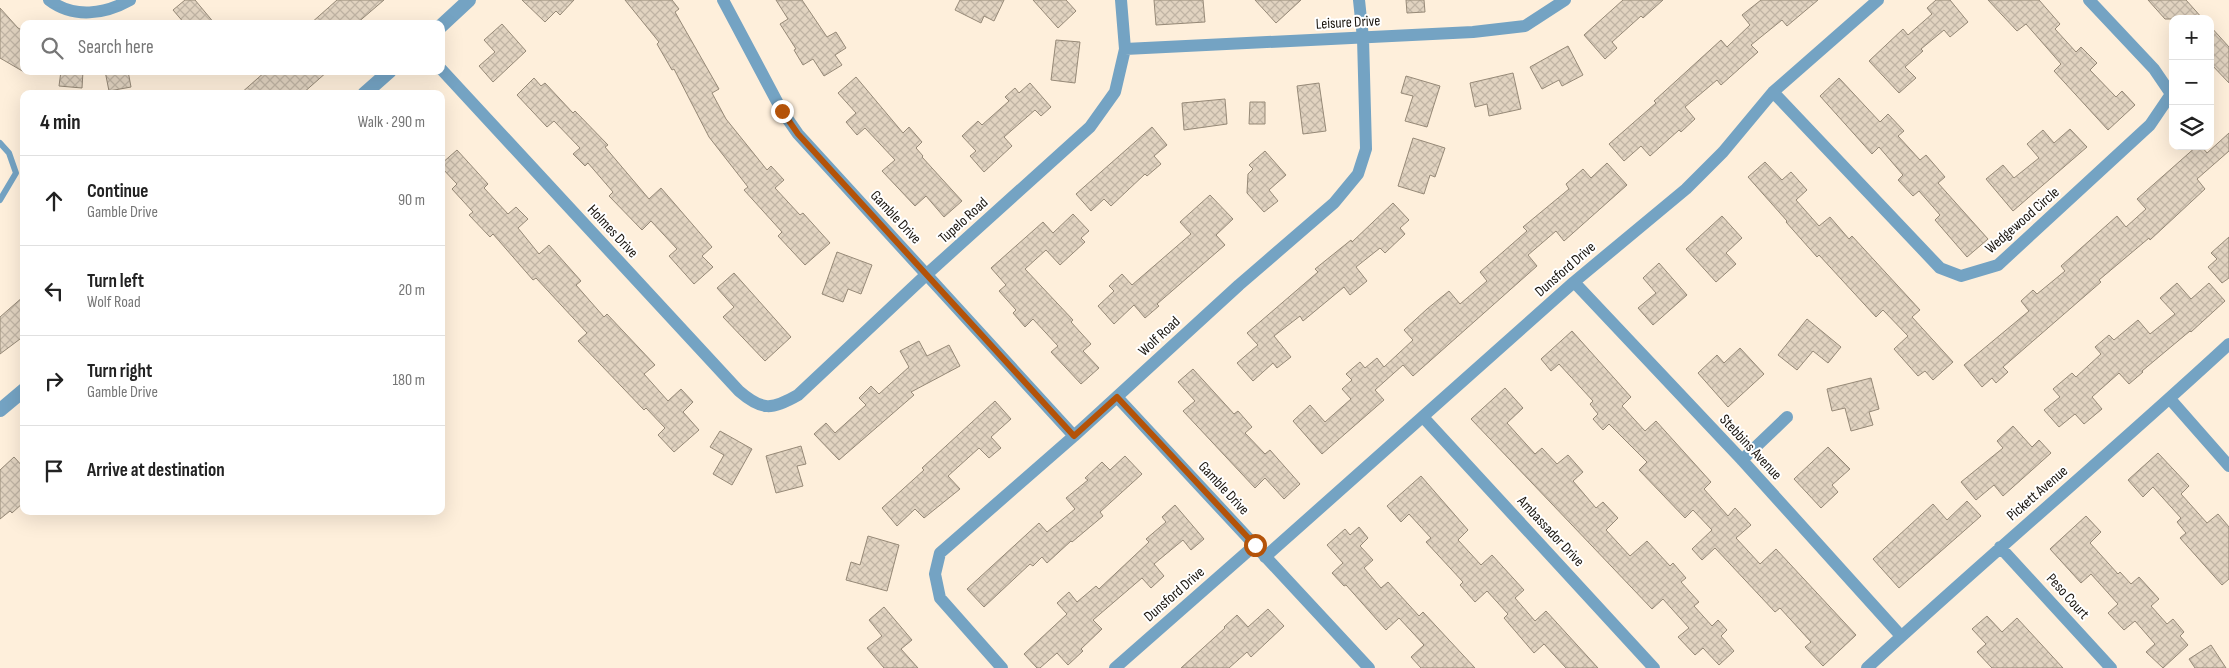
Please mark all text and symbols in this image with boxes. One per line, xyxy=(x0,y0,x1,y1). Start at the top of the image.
street label: Leisure Drive xyxy=(1315,11,1381,34)
map controls xyxy=(2169,15,2214,150)
button: + xyxy=(2169,15,2214,60)
search box xyxy=(20,20,445,75)
icon: search xyxy=(38,34,66,62)
text: Search here xyxy=(78,36,154,59)
button: − xyxy=(2169,60,2214,105)
route end xyxy=(771,100,794,123)
button: layers xyxy=(2169,105,2214,150)
text: 4 min xyxy=(40,110,81,135)
text: Walk · 290 m xyxy=(358,113,425,132)
text: Continue xyxy=(87,180,148,203)
street label: Wedgewood Circle xyxy=(1981,183,2063,258)
icon: ahead xyxy=(40,187,68,215)
street label: Gamble Drive xyxy=(866,187,925,248)
text: 90 m xyxy=(398,191,425,210)
street label: Tupelo Road xyxy=(935,193,992,247)
street label: Holmes Drive xyxy=(583,201,642,262)
text: Gamble Drive xyxy=(87,203,158,222)
street label: Dunsford Drive xyxy=(1531,238,1600,301)
text: Turn left xyxy=(87,270,144,293)
icon: left xyxy=(40,277,68,305)
text: 20 m xyxy=(398,281,425,300)
text: Wolf Road xyxy=(87,293,141,312)
street label: Wolf Road xyxy=(1134,312,1184,360)
text: Turn right xyxy=(87,360,152,383)
icon: right xyxy=(40,367,68,395)
text: 180 m xyxy=(392,371,425,390)
text: Gamble Drive xyxy=(87,383,158,402)
street label: Stebbins Avenue xyxy=(1715,411,1786,484)
icon: arrive xyxy=(40,457,68,485)
street label: Gamble Drive xyxy=(1194,458,1253,519)
text: Arrive at destination xyxy=(87,459,225,482)
street label: Pickett Avenue xyxy=(2003,462,2072,525)
street label: Ambassador Drive xyxy=(1512,491,1588,571)
route start xyxy=(1244,534,1267,557)
street label: Dunsford Drive xyxy=(1140,563,1209,626)
street label: Peso Court xyxy=(2042,570,2093,623)

